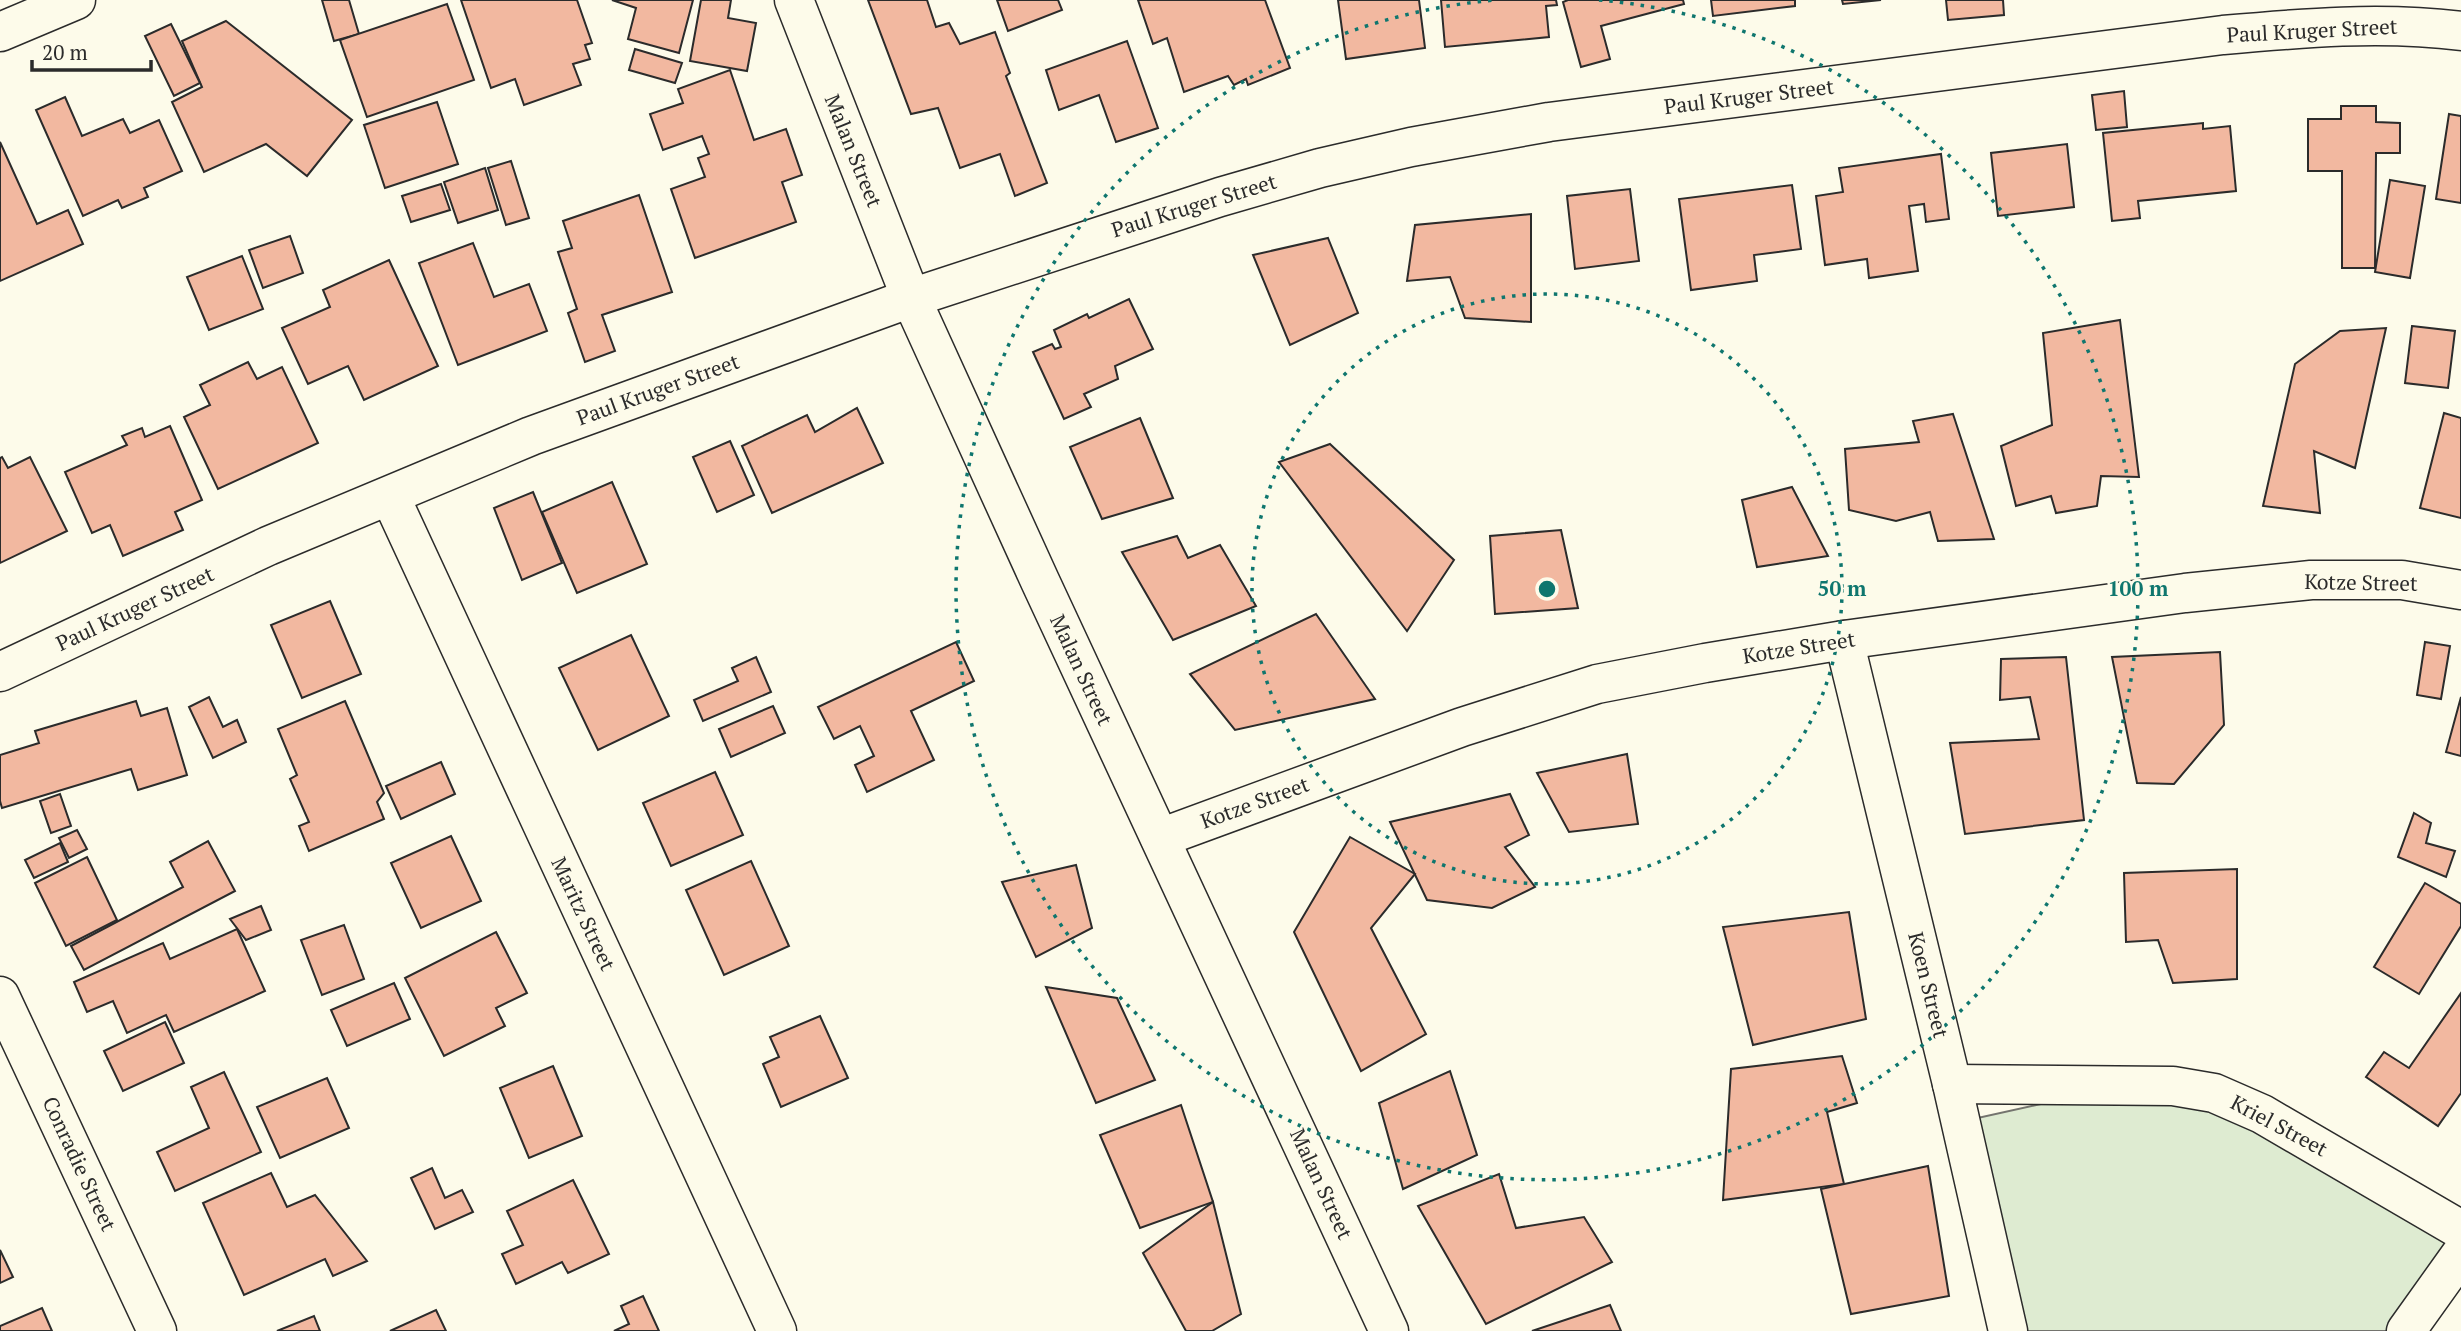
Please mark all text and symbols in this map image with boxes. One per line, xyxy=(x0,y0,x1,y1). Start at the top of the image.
street label: Paul Kruger Street xyxy=(2226,12,2398,48)
scale bar xyxy=(32,28,150,72)
text: 20 m xyxy=(42,38,88,66)
street label: Paul Kruger Street xyxy=(1662,72,1836,120)
street label: Malan Street xyxy=(819,90,889,211)
street label: Paul Kruger Street xyxy=(1108,167,1280,243)
street label: Paul Kruger Street xyxy=(572,347,743,431)
street label: Paul Kruger Street xyxy=(51,559,218,657)
street label: Kotze Street xyxy=(2304,567,2418,597)
text: 50 m xyxy=(1818,574,1867,602)
text: 100 m xyxy=(2108,574,2169,602)
centre of rings xyxy=(1535,577,1559,601)
street label: Malan Street xyxy=(1044,610,1120,730)
street label: Kotze Street xyxy=(1741,624,1857,670)
street label: Kotze Street xyxy=(1197,769,1313,835)
street label: Maritz Street xyxy=(545,852,623,975)
street label: Koen Street xyxy=(1902,929,1956,1041)
street label: Kriel Street xyxy=(2226,1088,2333,1162)
street label: Conradie Street xyxy=(36,1092,123,1236)
street label: Malan Street xyxy=(1284,1124,1360,1244)

